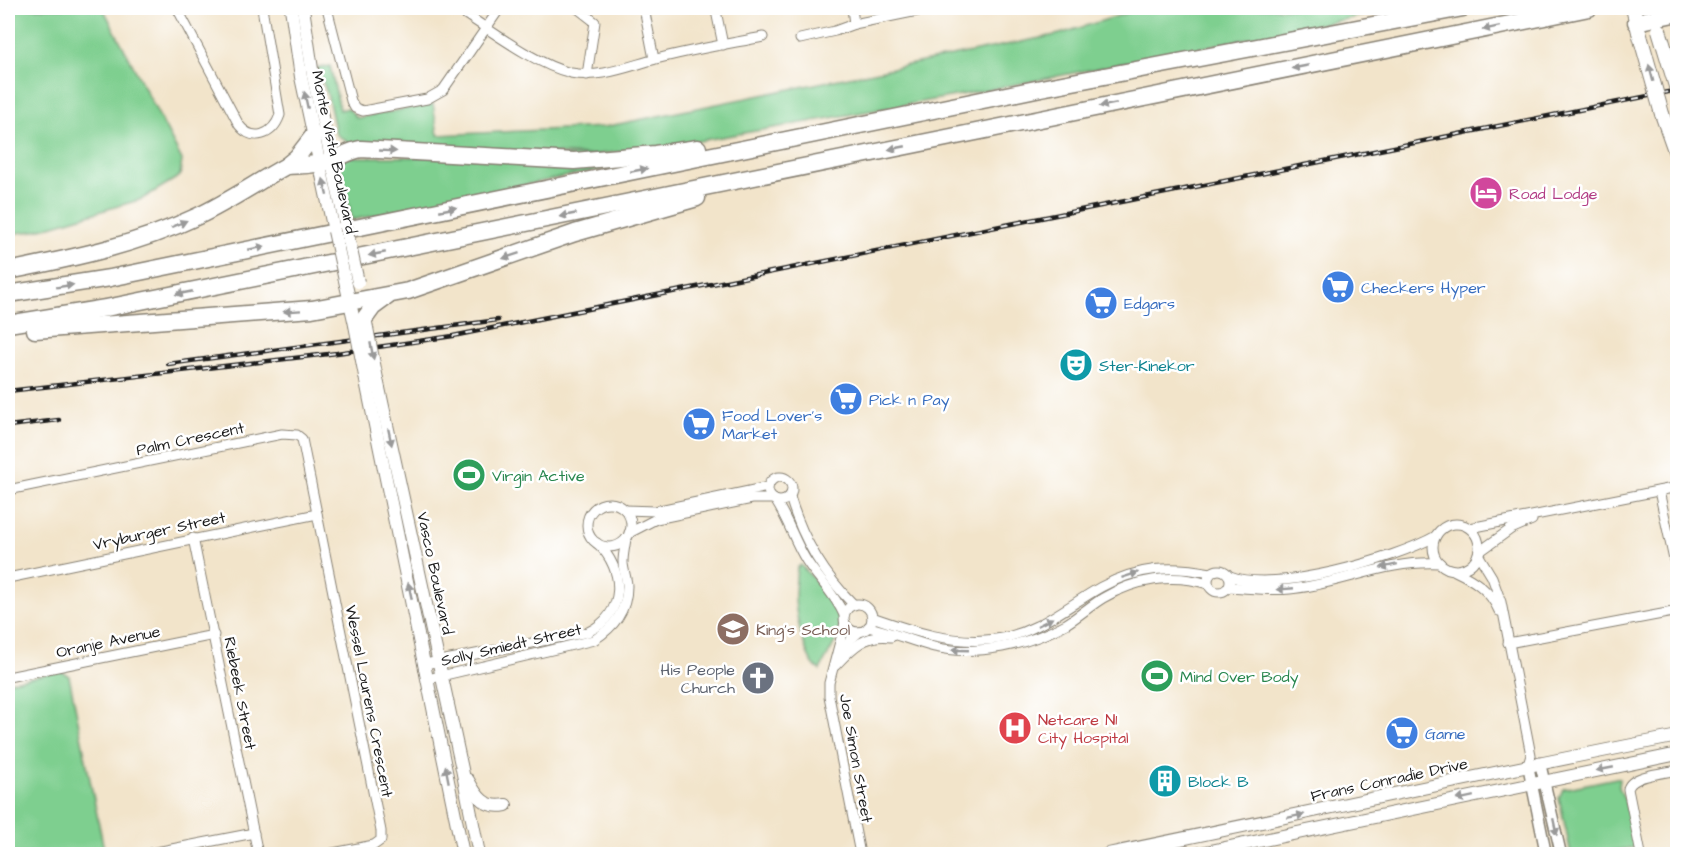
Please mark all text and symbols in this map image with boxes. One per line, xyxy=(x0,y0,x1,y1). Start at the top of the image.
one-way arrow xyxy=(1481,24,1500,34)
one-way arrow xyxy=(1290,63,1309,72)
one-way arrow xyxy=(1645,64,1655,82)
street label: Monte Vista Boulevard xyxy=(306,69,362,236)
one-way arrow xyxy=(301,91,311,109)
one-way arrow xyxy=(1099,101,1118,110)
one-way arrow xyxy=(887,144,906,153)
one-way arrow xyxy=(379,146,398,155)
one-way arrow xyxy=(630,165,649,174)
hotel icon: Road Lodge xyxy=(1468,175,1504,211)
one-way arrow xyxy=(319,178,329,196)
place label: Road Lodge xyxy=(1509,183,1598,206)
one-way arrow xyxy=(438,204,457,213)
one-way arrow xyxy=(558,211,577,220)
one-way arrow xyxy=(171,219,189,229)
one-way arrow xyxy=(247,243,266,252)
one-way arrow xyxy=(367,249,386,259)
one-way arrow xyxy=(502,251,520,261)
supermarket icon: Checkers Hyper xyxy=(1320,269,1356,305)
place label: Checkers Hyper xyxy=(1361,277,1486,300)
one-way arrow xyxy=(56,281,75,290)
supermarket icon: Edgars xyxy=(1083,285,1119,321)
one-way arrow xyxy=(174,289,193,298)
place label: Edgars xyxy=(1124,293,1175,316)
one-way arrow xyxy=(282,306,301,315)
one-way arrow xyxy=(368,342,377,361)
theatre icon: Ster-Kinekor xyxy=(1058,347,1094,383)
place label: Ster-Kinekor xyxy=(1099,355,1195,377)
supermarket icon: Pick n Pay xyxy=(828,381,864,417)
place label: Pick n Pay xyxy=(869,389,950,412)
place label: Food Lover's Market xyxy=(722,405,822,445)
supermarket icon: Food Lover's Market xyxy=(681,406,717,442)
street label: Palm Crescent xyxy=(134,417,247,461)
one-way arrow xyxy=(386,427,395,446)
sports icon: Virgin Active xyxy=(451,457,487,493)
place label: Virgin Active xyxy=(492,465,585,488)
street label: Vryburger Street xyxy=(91,506,228,557)
street label: Vasco Boulevard xyxy=(411,510,459,637)
one-way arrow xyxy=(1380,562,1399,571)
one-way arrow xyxy=(1121,570,1139,579)
one-way arrow xyxy=(404,581,414,600)
one-way arrow xyxy=(1275,584,1294,594)
street label: Wessel Lourens Crescent xyxy=(340,603,399,800)
school or university icon: King's School xyxy=(715,611,751,647)
one-way arrow xyxy=(1037,617,1054,627)
street label: Solly Smiedt Street xyxy=(439,618,584,673)
place label: King's School xyxy=(756,619,850,642)
street label: Oranje Avenue xyxy=(54,620,162,664)
street label: Riebeek Street xyxy=(218,635,262,752)
one-way arrow xyxy=(951,645,970,654)
sports icon: Mind Over Body xyxy=(1139,658,1175,694)
place label: His People Church xyxy=(661,659,735,699)
church icon: His People Church xyxy=(740,660,776,696)
place label: Mind Over Body xyxy=(1180,666,1299,689)
street label: Joe Simon Street xyxy=(834,692,878,825)
place label: Netcare N1 City Hospital xyxy=(1038,709,1129,750)
hospital icon: Netcare N1 City Hospital xyxy=(997,710,1033,746)
supermarket icon: Game xyxy=(1384,715,1420,751)
place label: Game xyxy=(1425,723,1466,745)
street label: Frans Conradie Drive xyxy=(1309,753,1470,807)
building icon: Block B xyxy=(1147,763,1183,799)
one-way arrow xyxy=(442,764,451,783)
one-way arrow xyxy=(1595,765,1614,774)
place label: Block B xyxy=(1188,771,1249,793)
one-way arrow xyxy=(1455,794,1474,803)
one-way arrow xyxy=(1287,811,1306,820)
one-way arrow xyxy=(1551,817,1560,836)

